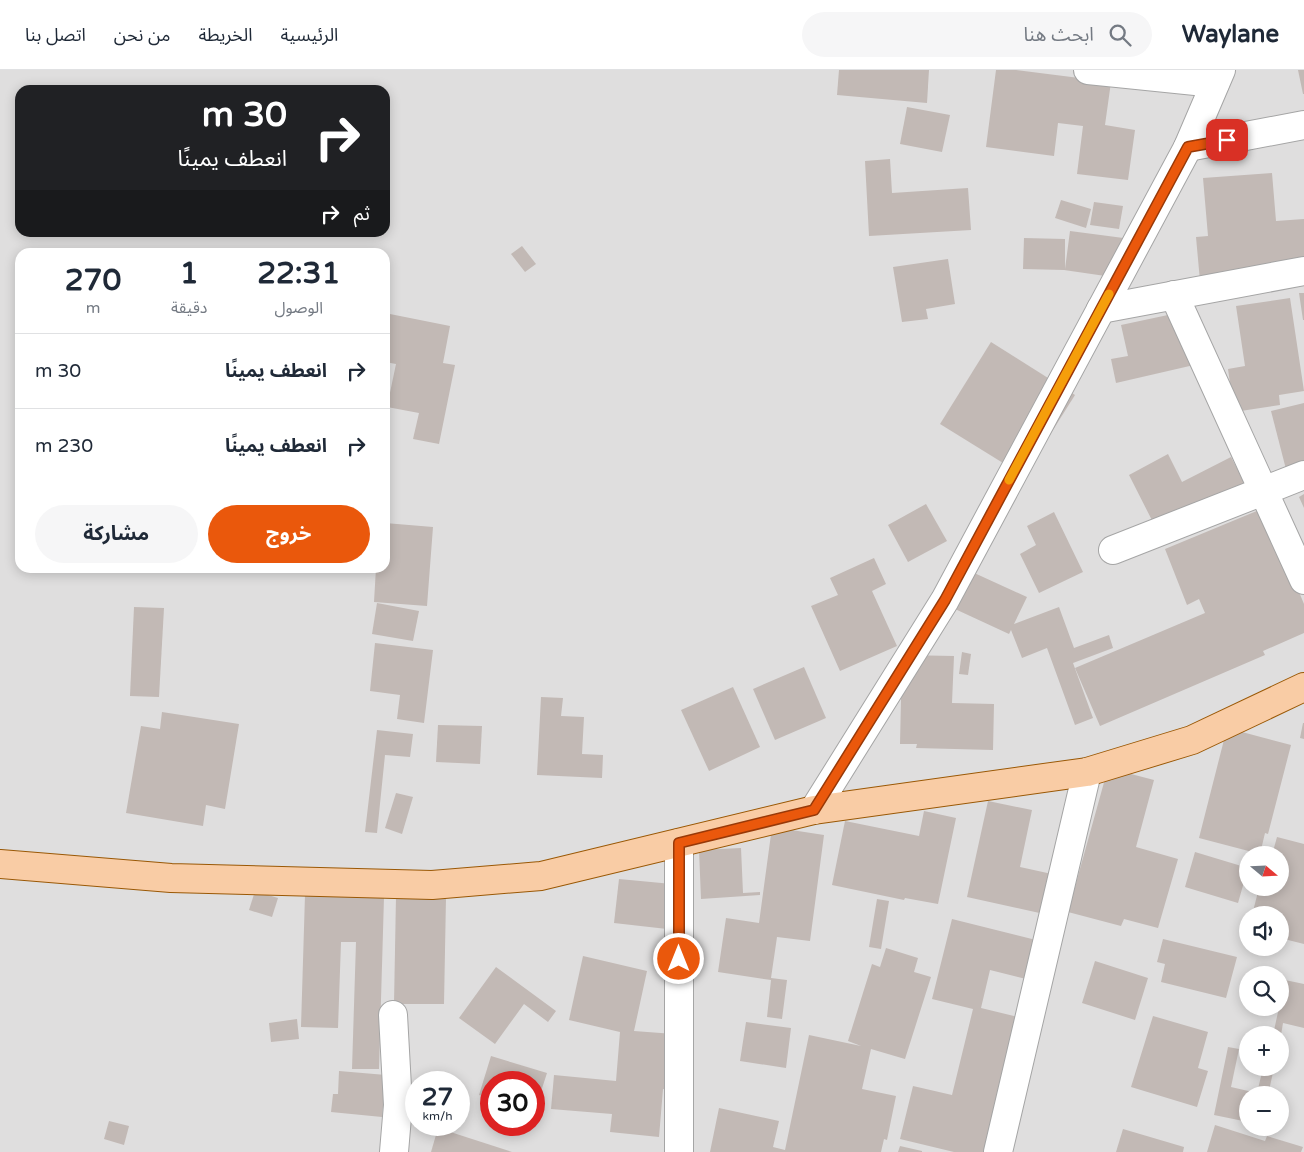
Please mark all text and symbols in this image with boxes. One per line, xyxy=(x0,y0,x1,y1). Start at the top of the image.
search box xyxy=(802,12,1152,57)
text: Waylane xyxy=(1182,20,1279,49)
icon: search xyxy=(1106,21,1134,49)
text: اتصل بنا xyxy=(25,24,86,46)
text: من نحن xyxy=(114,24,171,46)
text: الخريطة xyxy=(199,24,252,46)
text: الرئيسية xyxy=(280,24,338,46)
text: ابحث هنا xyxy=(1023,24,1094,46)
text: 30 m xyxy=(202,94,287,136)
icon: right xyxy=(305,105,370,170)
pin xyxy=(1206,119,1248,161)
icon: arrive xyxy=(1213,126,1241,154)
text: انعطف يمينًا xyxy=(177,146,287,172)
icon: right xyxy=(316,200,344,228)
text: ثم xyxy=(354,203,370,225)
text: 1 xyxy=(180,255,199,292)
text: 22:31 xyxy=(257,255,340,292)
text: 270 xyxy=(65,262,121,299)
text: m xyxy=(86,298,100,318)
text: دقيقة xyxy=(171,298,207,318)
text: الوصول xyxy=(274,298,323,318)
icon: right xyxy=(342,357,370,385)
text: 30 m xyxy=(35,360,81,382)
text: انعطف يمينًا xyxy=(225,360,327,382)
icon: right xyxy=(342,432,370,460)
text: 230 m xyxy=(35,435,93,457)
text: انعطف يمينًا xyxy=(225,435,327,457)
button: مشاركة xyxy=(35,505,198,563)
button: خروج xyxy=(208,505,370,563)
north arrow xyxy=(1239,846,1289,896)
map controls xyxy=(1239,846,1289,1136)
button: sound xyxy=(1239,906,1289,956)
position arrow xyxy=(652,932,704,984)
button: search xyxy=(1239,966,1289,1016)
button: + xyxy=(1239,1026,1289,1076)
speed limit sign: 30 xyxy=(480,1071,545,1136)
text: 27 xyxy=(422,1082,453,1112)
button: − xyxy=(1239,1086,1289,1136)
text: km/h xyxy=(422,1109,453,1123)

